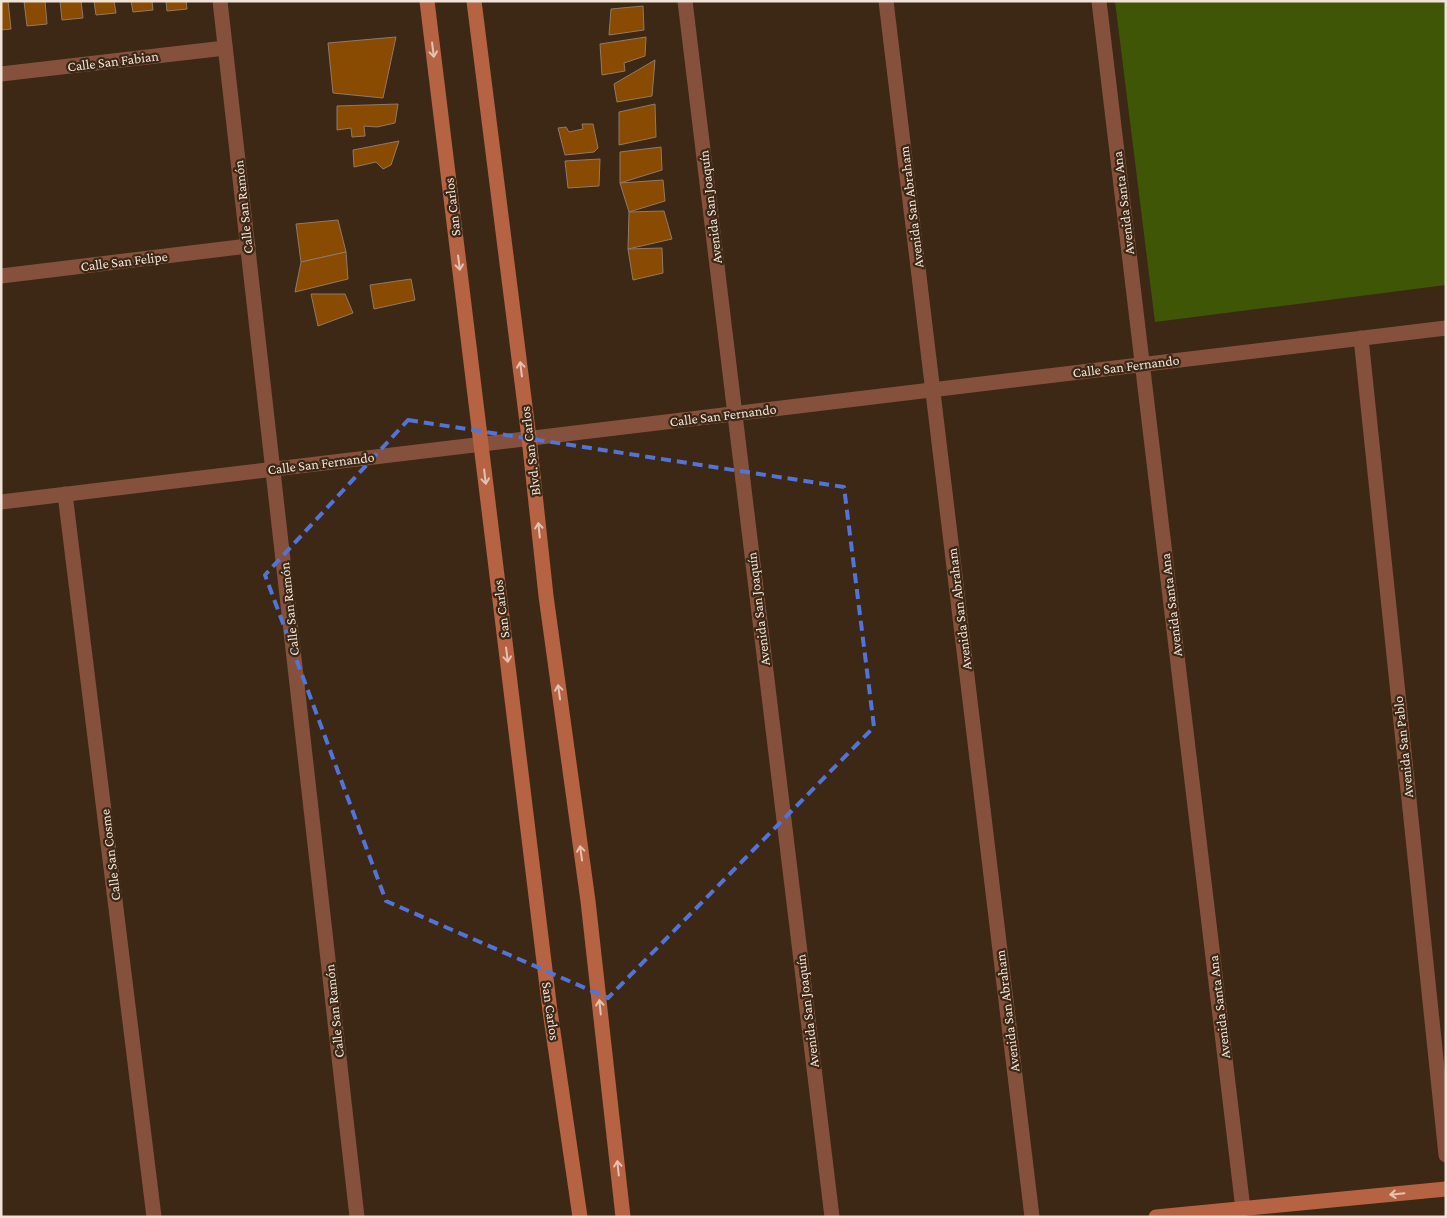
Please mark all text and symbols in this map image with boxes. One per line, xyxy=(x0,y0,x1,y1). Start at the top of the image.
one-way arrow xyxy=(428,41,438,57)
street label: Calle San Fabian xyxy=(66,47,160,75)
street label: Avenida San Abraham xyxy=(896,145,926,269)
street label: Avenida San Joaquín xyxy=(695,149,725,265)
street label: Avenida Santa Ana xyxy=(1109,150,1137,256)
street label: Calle San Ramón xyxy=(230,159,256,255)
street label: San Carlos xyxy=(440,177,464,237)
street label: Calle San Felipe xyxy=(80,248,168,274)
one-way arrow xyxy=(454,255,464,271)
street label: Calle San Fernando xyxy=(1072,352,1180,380)
one-way arrow xyxy=(516,361,526,377)
street label: Calle San Fernando xyxy=(669,401,777,429)
street label: Blvd. San Carlos xyxy=(517,406,543,496)
street label: Calle San Fernando xyxy=(267,449,375,477)
one-way arrow xyxy=(480,468,490,484)
one-way arrow xyxy=(534,523,544,539)
street label: Avenida San Abraham xyxy=(944,547,974,671)
street label: Avenida San Joaquín xyxy=(743,551,773,667)
street label: Avenida Santa Ana xyxy=(1157,552,1185,658)
street label: Calle San Ramón xyxy=(276,561,302,657)
street label: San Carlos xyxy=(489,579,513,639)
one-way arrow xyxy=(502,647,512,663)
one-way arrow xyxy=(554,684,564,700)
street label: Avenida San Pablo xyxy=(1390,695,1416,799)
street label: Calle San Cosme xyxy=(96,808,124,902)
one-way arrow xyxy=(576,845,586,861)
street label: Avenida San Abraham xyxy=(992,949,1022,1073)
street label: Avenida San Joaquín xyxy=(792,953,822,1069)
street label: Avenida Santa Ana xyxy=(1205,954,1233,1060)
street label: Calle San Ramón xyxy=(321,963,347,1059)
street label: San Carlos xyxy=(539,981,563,1041)
one-way arrow xyxy=(595,999,605,1015)
one-way arrow xyxy=(613,1161,623,1177)
one-way arrow xyxy=(1390,1189,1406,1199)

